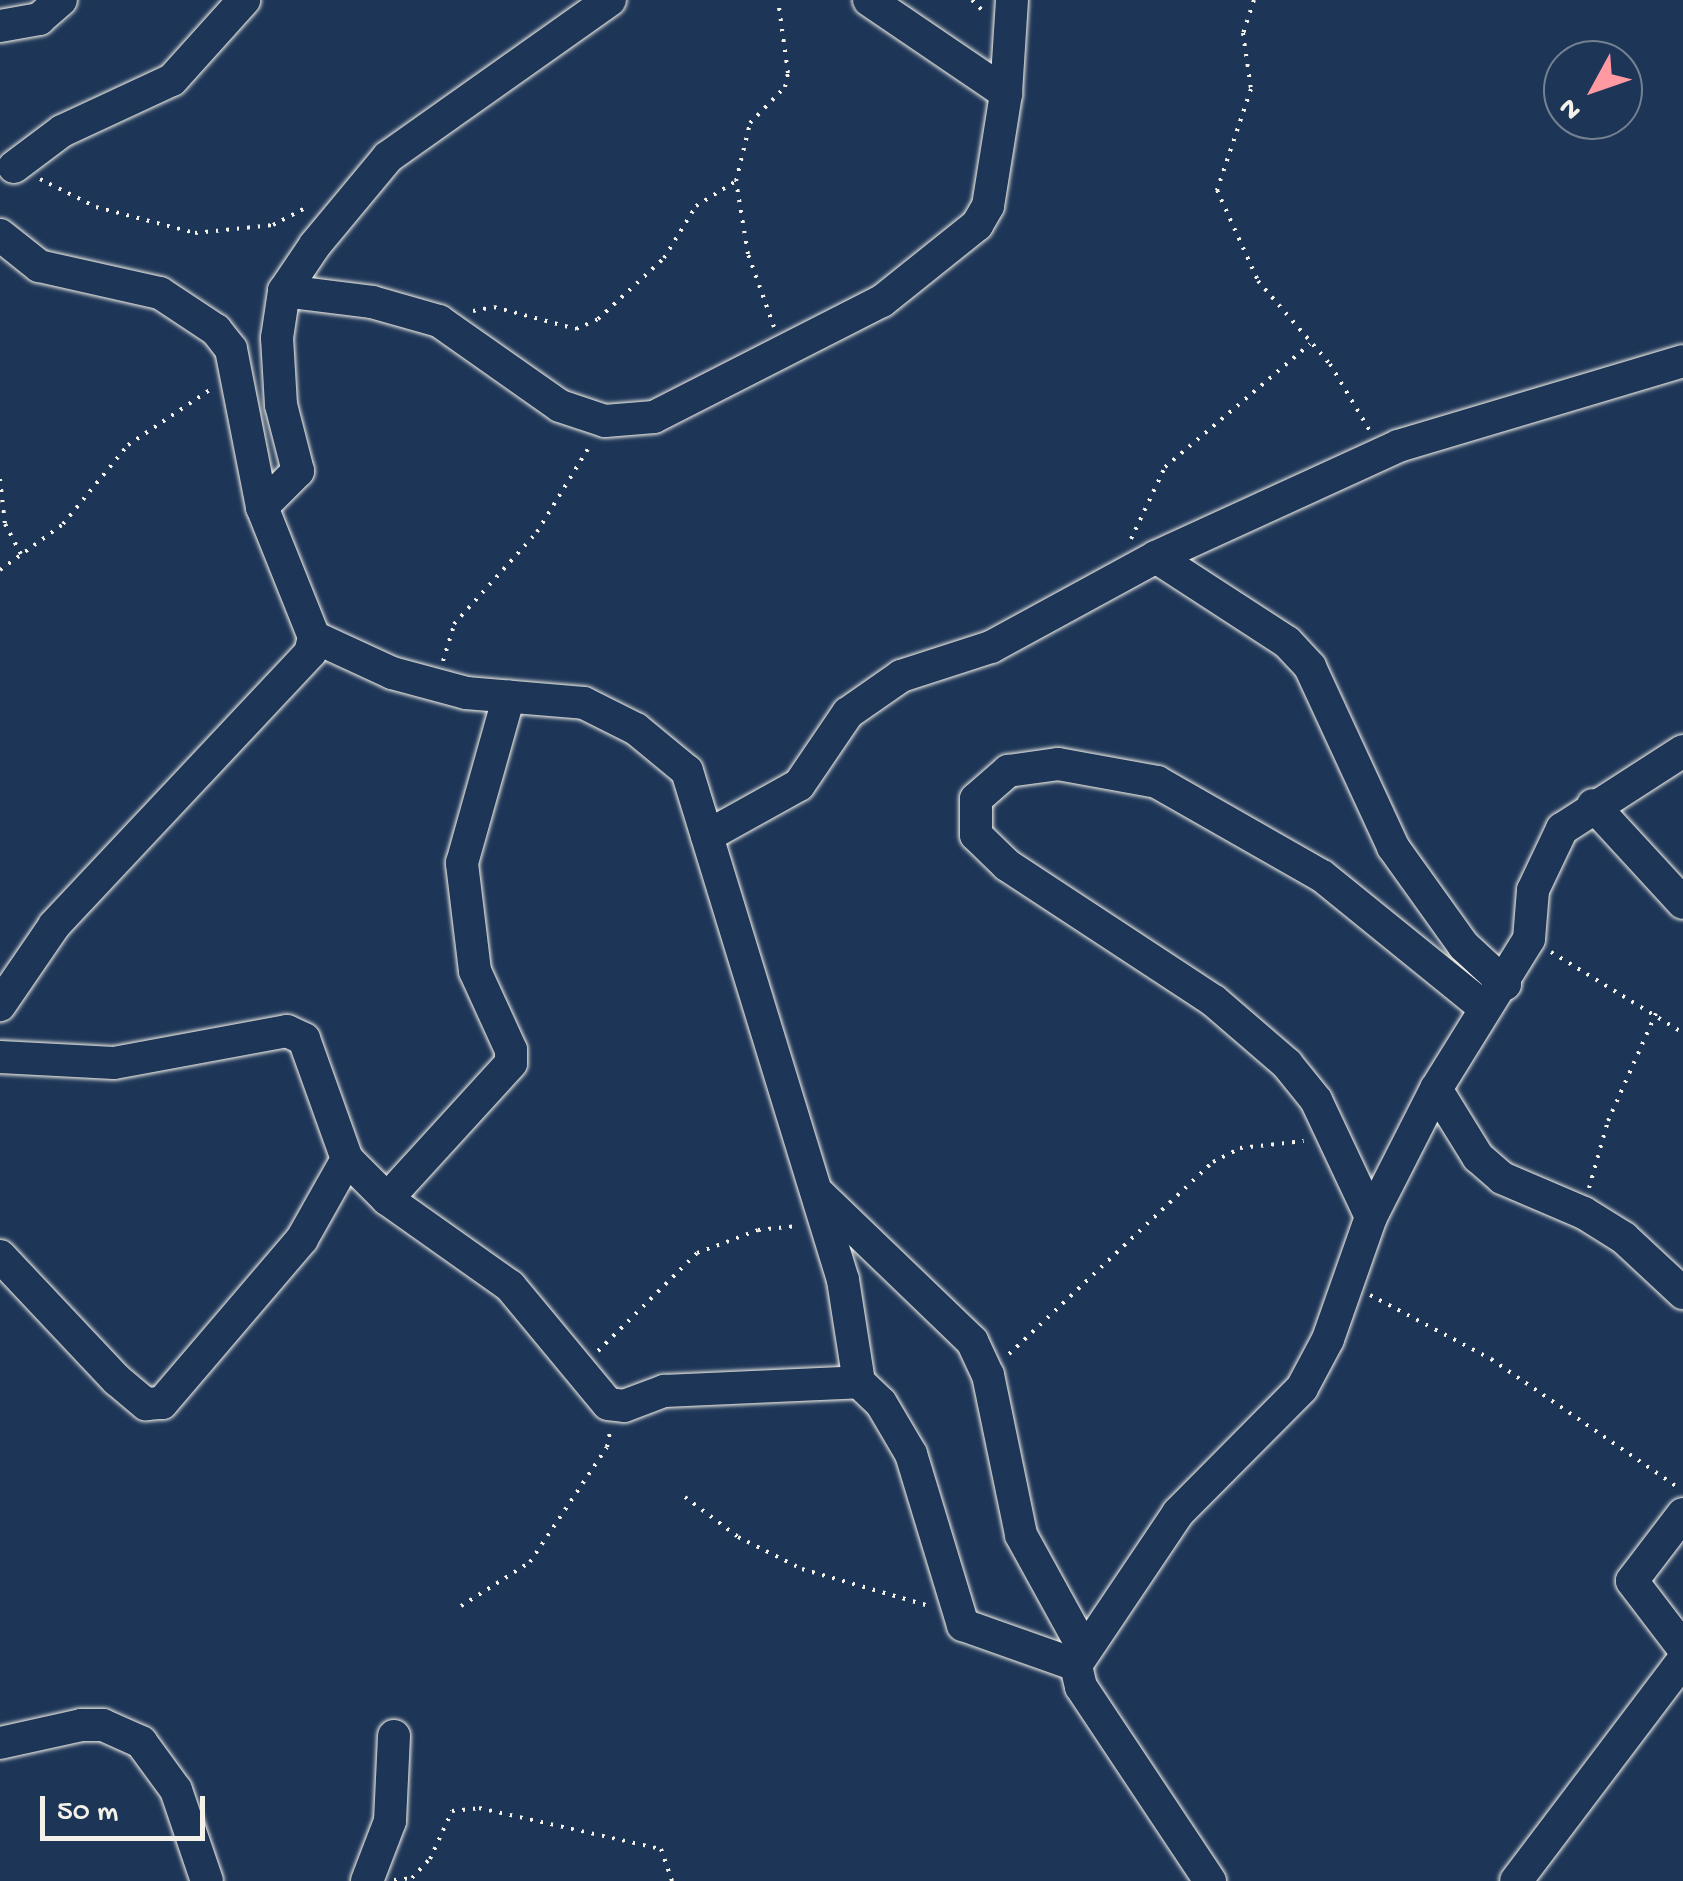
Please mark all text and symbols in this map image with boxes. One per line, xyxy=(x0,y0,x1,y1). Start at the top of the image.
north arrow xyxy=(1543,40,1643,140)
text: N xyxy=(1553,91,1590,126)
scale bar xyxy=(45,1776,210,1838)
text: 50 m xyxy=(57,1796,118,1831)

